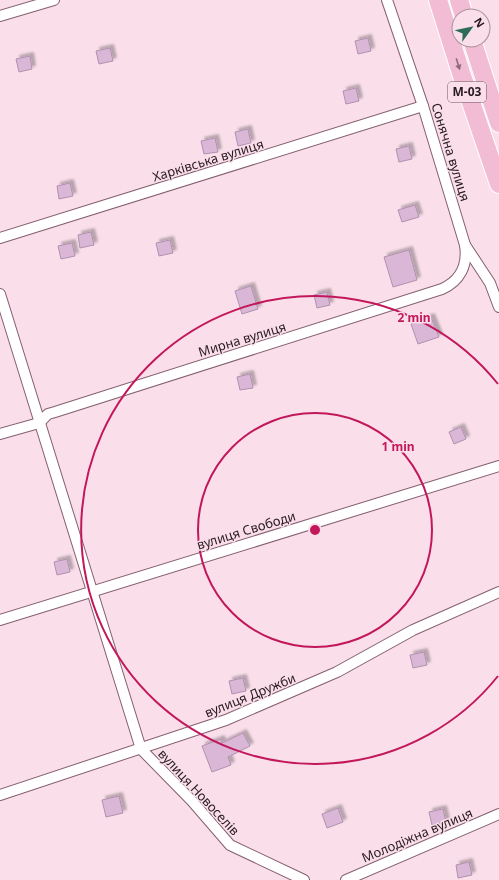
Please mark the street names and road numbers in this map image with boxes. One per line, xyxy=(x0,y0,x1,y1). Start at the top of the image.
road number: М-03 xyxy=(448,82,486,102)
street label: Сонячна вулиця xyxy=(427,101,475,203)
street label: Харківська вулиця xyxy=(150,135,266,185)
street label: Мирна вулиця xyxy=(196,317,288,361)
street label: вулиця Свободи xyxy=(194,506,298,554)
street label: вулиця Дружби xyxy=(202,668,298,722)
street label: вулиця Новоселів xyxy=(154,745,244,839)
street label: Молодіжна вулиця xyxy=(359,804,475,866)

